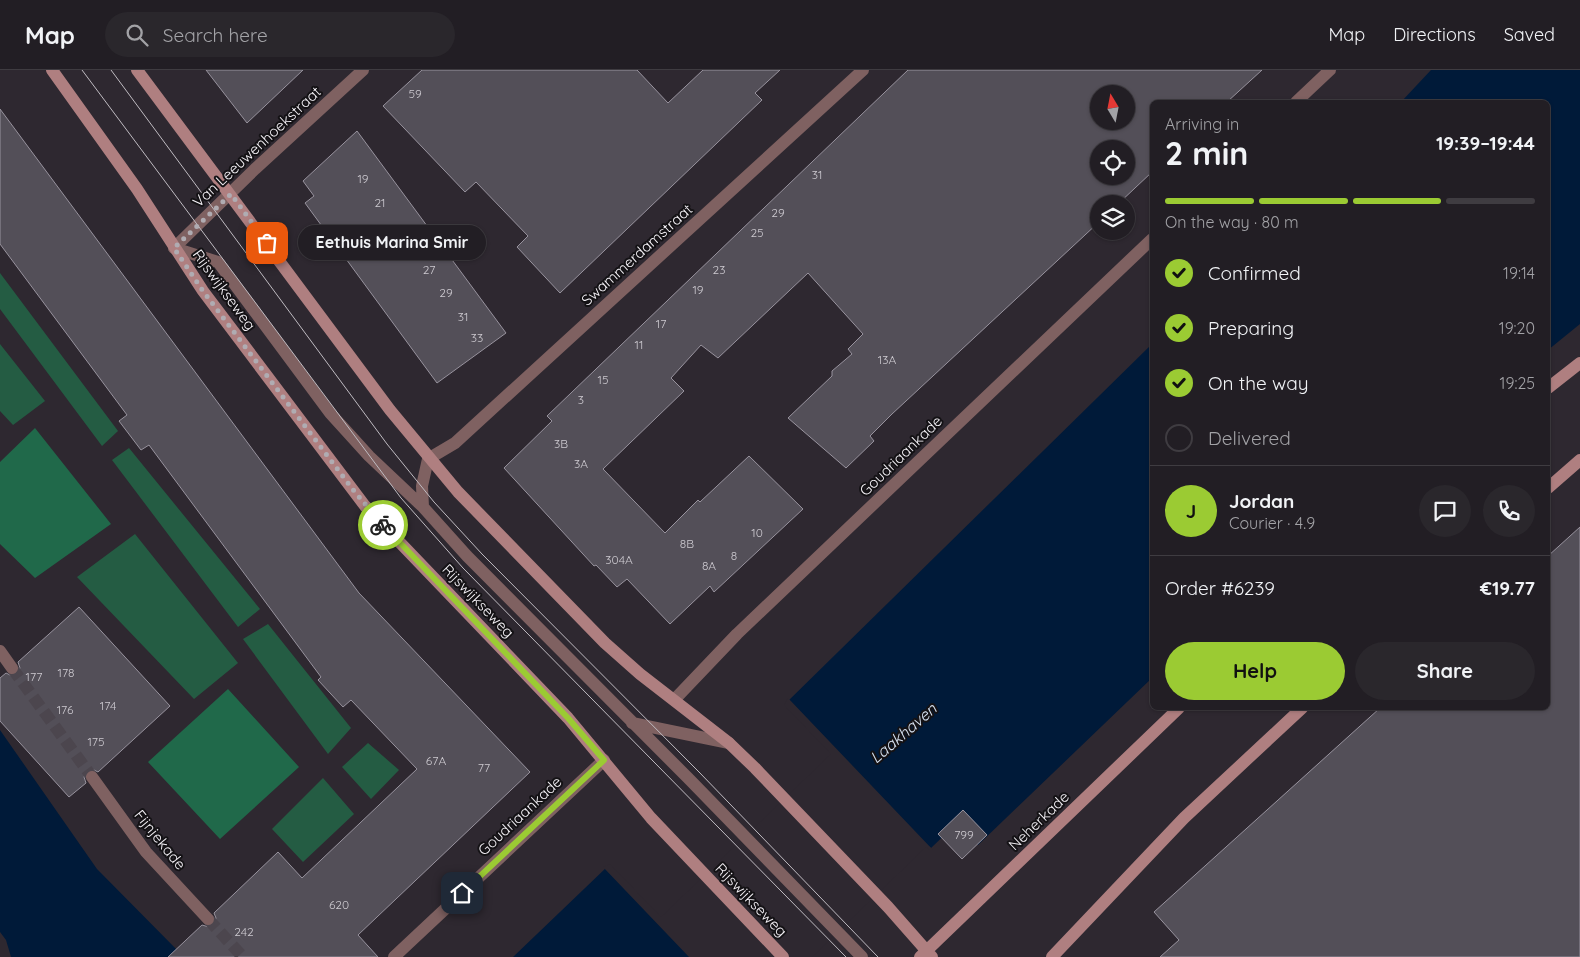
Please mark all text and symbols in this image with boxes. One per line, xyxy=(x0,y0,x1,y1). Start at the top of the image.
search box xyxy=(105,12,455,57)
text: Map xyxy=(25,20,75,50)
icon: search xyxy=(123,21,151,49)
text: Search here xyxy=(163,23,268,47)
text: Map xyxy=(1328,23,1365,46)
text: Directions xyxy=(1393,23,1476,46)
text: Saved xyxy=(1504,23,1555,46)
street label: Van Leeuwenhoekstraat xyxy=(189,82,325,211)
north arrow xyxy=(1090,85,1135,130)
map controls xyxy=(1090,85,1135,240)
house number: 59 xyxy=(408,86,422,101)
text: Arriving in xyxy=(1165,114,1239,134)
text: 19:39–19:44 xyxy=(1436,131,1535,155)
text: 2 min xyxy=(1165,133,1248,173)
button: locate xyxy=(1090,140,1135,185)
house number: 31 xyxy=(812,167,822,182)
house number: 19 xyxy=(357,171,369,186)
house number: 21 xyxy=(374,195,386,210)
button: layers xyxy=(1090,195,1135,240)
street label: Swammerdamstraat xyxy=(577,200,696,310)
house number: 29 xyxy=(771,205,785,220)
text: On the way · 80 m xyxy=(1165,212,1299,232)
pin xyxy=(246,222,288,264)
house number: 25 xyxy=(750,225,764,240)
callout: Eethuis Marina Smir xyxy=(297,226,484,260)
icon: bag xyxy=(253,229,281,257)
text: Eethuis Marina Smir xyxy=(316,232,468,252)
street label: Rijswijkseweg xyxy=(189,246,260,334)
icon: check xyxy=(1165,259,1193,287)
text: Confirmed xyxy=(1208,261,1301,285)
house number: 27 xyxy=(423,262,435,277)
house number: 23 xyxy=(713,262,725,277)
text: 19:14 xyxy=(1503,263,1535,283)
house number: 19 xyxy=(692,282,704,297)
house number: 29 xyxy=(439,285,453,300)
house number: 31 xyxy=(458,309,468,324)
icon: check xyxy=(1165,314,1193,342)
house number: 17 xyxy=(656,316,666,331)
text: Preparing xyxy=(1208,316,1294,340)
text: 19:20 xyxy=(1499,318,1535,338)
house number: 33 xyxy=(471,330,483,345)
house number: 11 xyxy=(635,337,643,352)
house number: 13A xyxy=(878,352,896,367)
icon: check xyxy=(1165,369,1193,397)
text: On the way xyxy=(1208,371,1309,395)
house number: 15 xyxy=(598,372,608,387)
text: 19:25 xyxy=(1500,373,1535,393)
house number: 3 xyxy=(578,392,584,407)
street label: Goudriaankade xyxy=(855,411,946,500)
text: Delivered xyxy=(1208,426,1291,450)
house number: 3B xyxy=(554,436,568,451)
house number: 3A xyxy=(574,456,588,471)
button: chat xyxy=(1419,485,1471,537)
button: phone xyxy=(1483,485,1535,537)
text: Jordan xyxy=(1229,489,1294,513)
text: J xyxy=(1186,499,1196,523)
courier xyxy=(358,500,408,550)
icon: bike xyxy=(369,511,397,539)
text: Courier · 4.9 xyxy=(1229,513,1315,533)
house number: 10 xyxy=(751,525,763,540)
house number: 8B xyxy=(680,536,694,551)
house number: 8 xyxy=(731,548,737,563)
house number: 304A xyxy=(605,552,633,567)
house number: 8A xyxy=(702,558,716,573)
street label: Rijswijkseweg xyxy=(438,560,518,642)
text: Order #6239 xyxy=(1165,576,1275,600)
text: €19.77 xyxy=(1480,576,1535,600)
button: Help xyxy=(1165,642,1345,700)
button: Share xyxy=(1355,642,1535,700)
house number: 178 xyxy=(57,665,75,680)
house number: 177 xyxy=(26,669,42,684)
house number: 174 xyxy=(100,698,116,713)
water label: Laakhaven xyxy=(866,698,941,767)
house number: 176 xyxy=(57,702,74,717)
house number: 175 xyxy=(87,734,105,749)
house number: 67A xyxy=(426,753,446,768)
house number: 77 xyxy=(478,760,490,775)
street label: Goudriaankade xyxy=(474,772,566,859)
street label: Neherkade xyxy=(1004,787,1073,854)
street label: Fijnjekade xyxy=(130,806,190,873)
house number: 799 xyxy=(954,827,974,842)
street label: Rijswijkseweg xyxy=(711,859,791,941)
pin xyxy=(441,872,483,914)
icon: home xyxy=(448,879,476,907)
house number: 620 xyxy=(329,897,349,912)
house number: 242 xyxy=(234,924,254,939)

